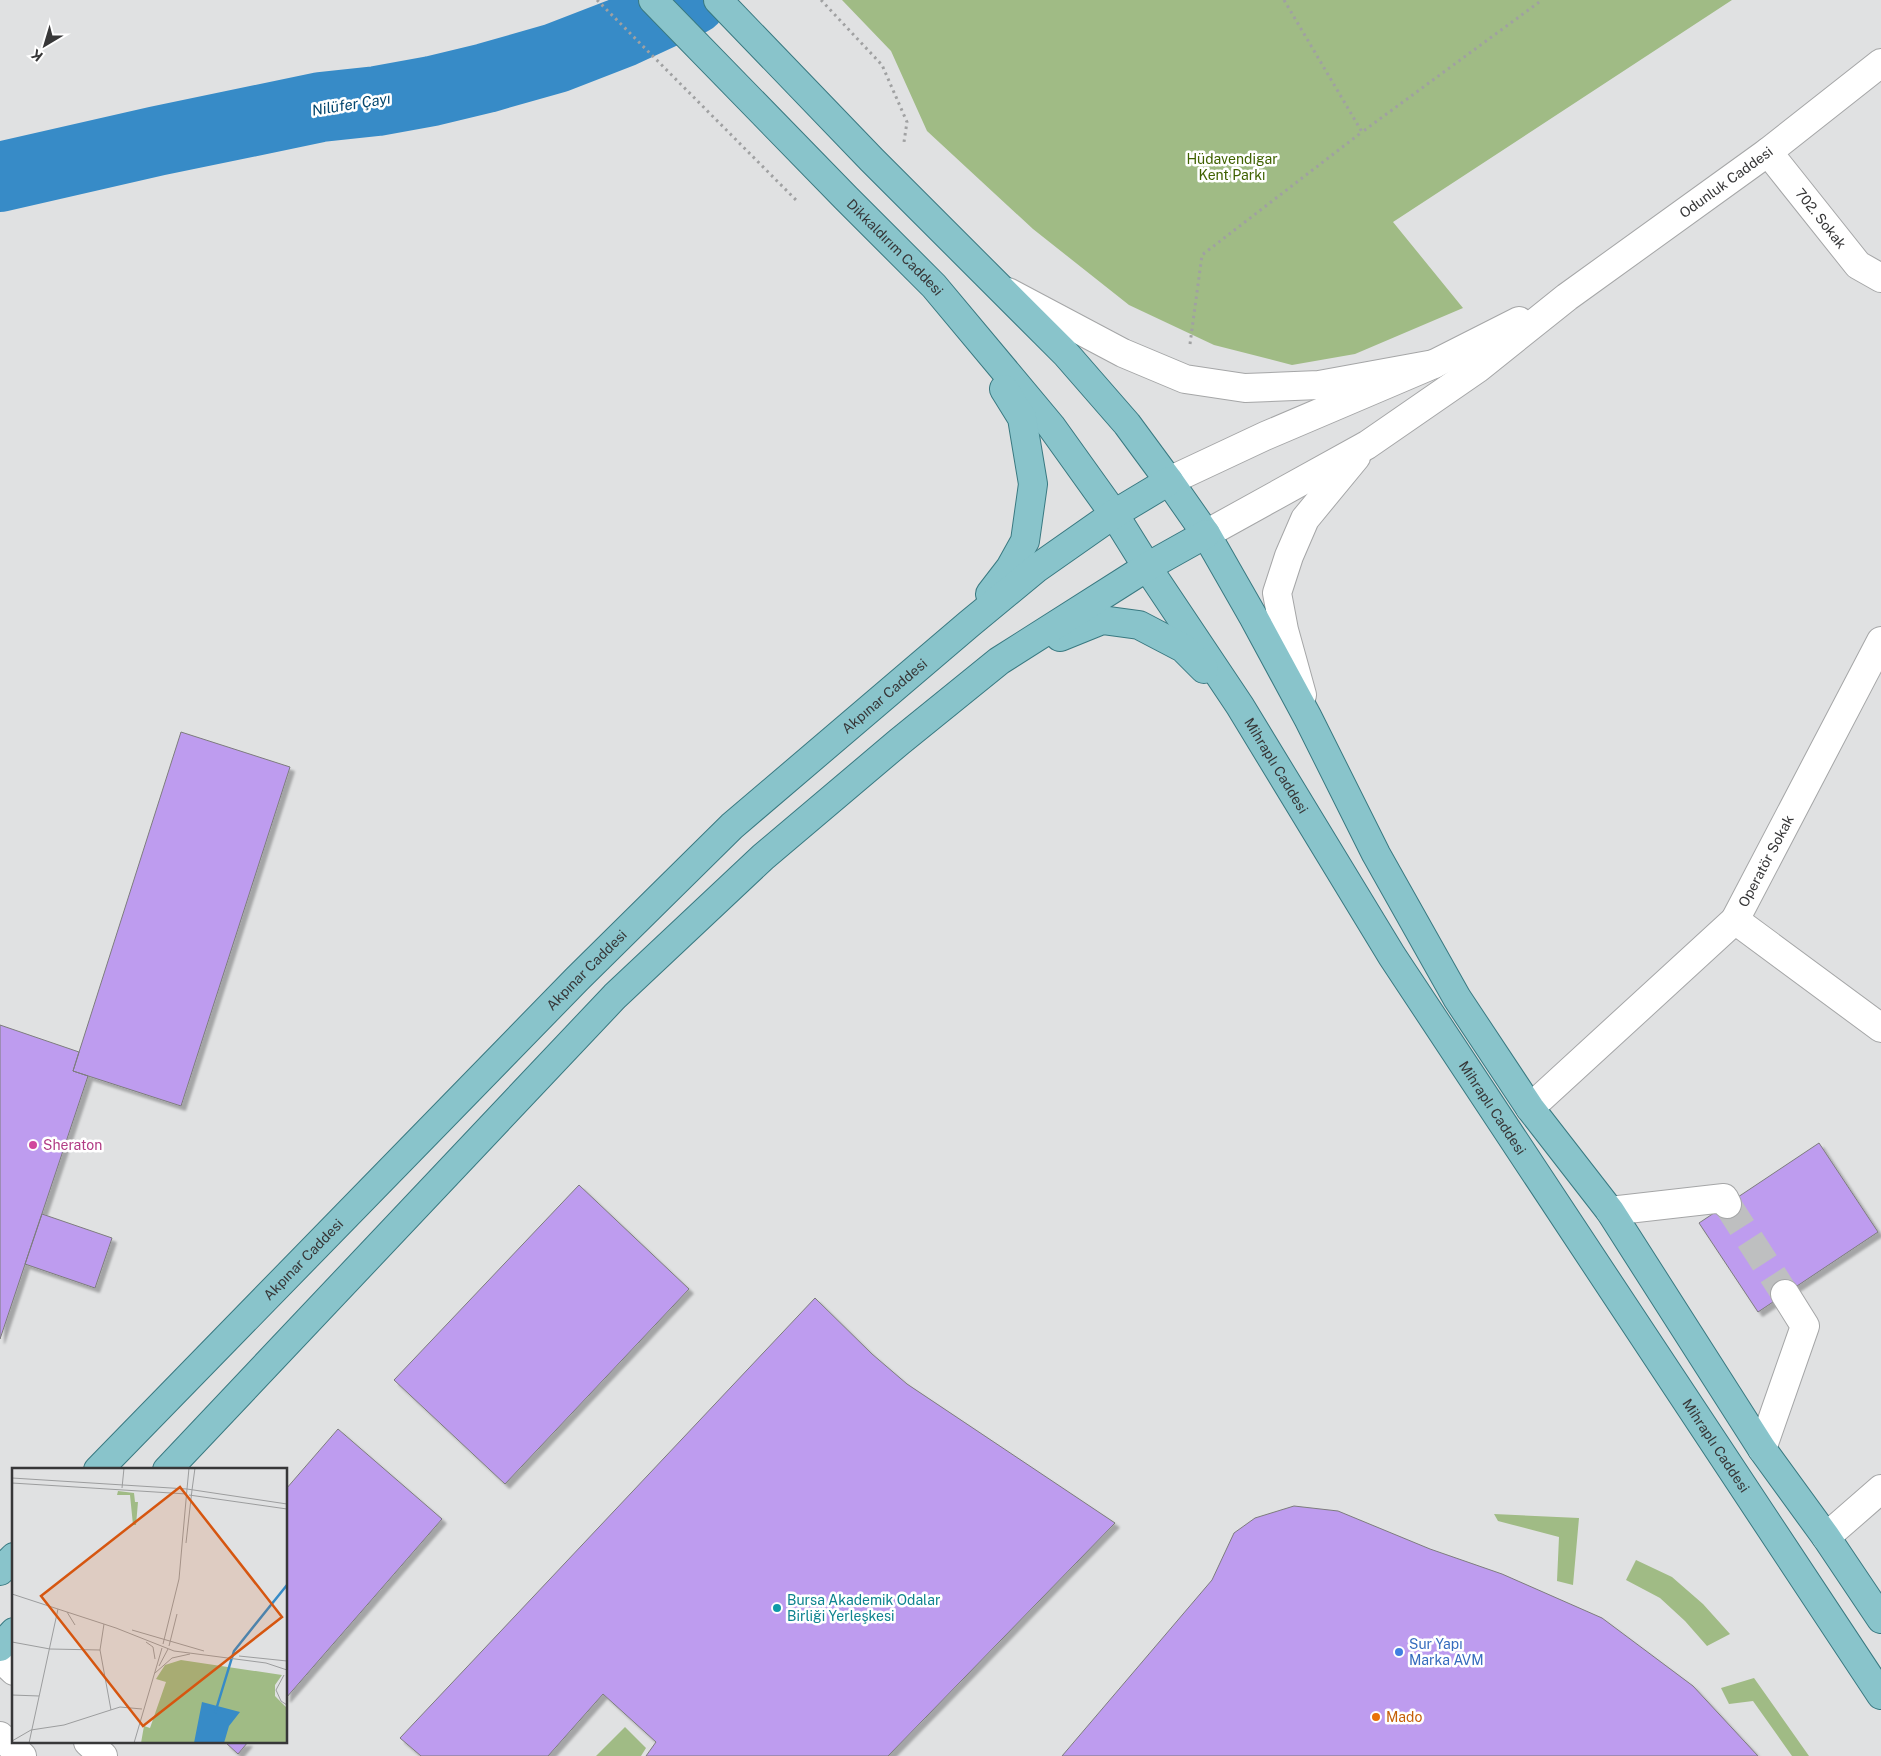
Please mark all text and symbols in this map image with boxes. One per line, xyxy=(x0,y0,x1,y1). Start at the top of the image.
north arrow xyxy=(20,20,70,70)
text: K xyxy=(28,46,46,65)
water label: Nilüfer Çayı xyxy=(310,89,392,119)
street label: Odunluk Caddesi xyxy=(1676,143,1776,221)
park label: Hüdavendigar Kent Parkı xyxy=(1186,151,1278,183)
street label: 702. Sokak xyxy=(1792,185,1850,252)
street label: Dikkaldırım Caddesi xyxy=(844,196,946,299)
street label: Akpınar Caddesi xyxy=(839,655,930,737)
street label: Mihraplı Caddesi xyxy=(1241,715,1311,816)
street label: Operatör Sokak xyxy=(1735,812,1797,910)
street label: Akpınar Caddesi xyxy=(543,927,630,1013)
street label: Mihraplı Caddesi xyxy=(1456,1058,1529,1158)
place label: Sheraton xyxy=(43,1137,102,1153)
marker: Sheraton xyxy=(27,1139,39,1151)
street label: Akpınar Caddesi xyxy=(260,1216,346,1303)
street label: Mihraplı Caddesi xyxy=(1679,1396,1753,1495)
inset map xyxy=(12,1468,288,1744)
place label: Bursa Akademik Odalar Birliği Yerleşkesi xyxy=(787,1592,941,1624)
marker: Bursa Akademik Odalar Birliği Yerleşkesi xyxy=(771,1602,783,1614)
place label: Sur Yapı Marka AVM xyxy=(1409,1636,1484,1668)
marker: Sur Yapı Marka AVM xyxy=(1393,1646,1405,1658)
place label: Mado xyxy=(1386,1709,1422,1725)
marker: Mado xyxy=(1370,1711,1382,1723)

